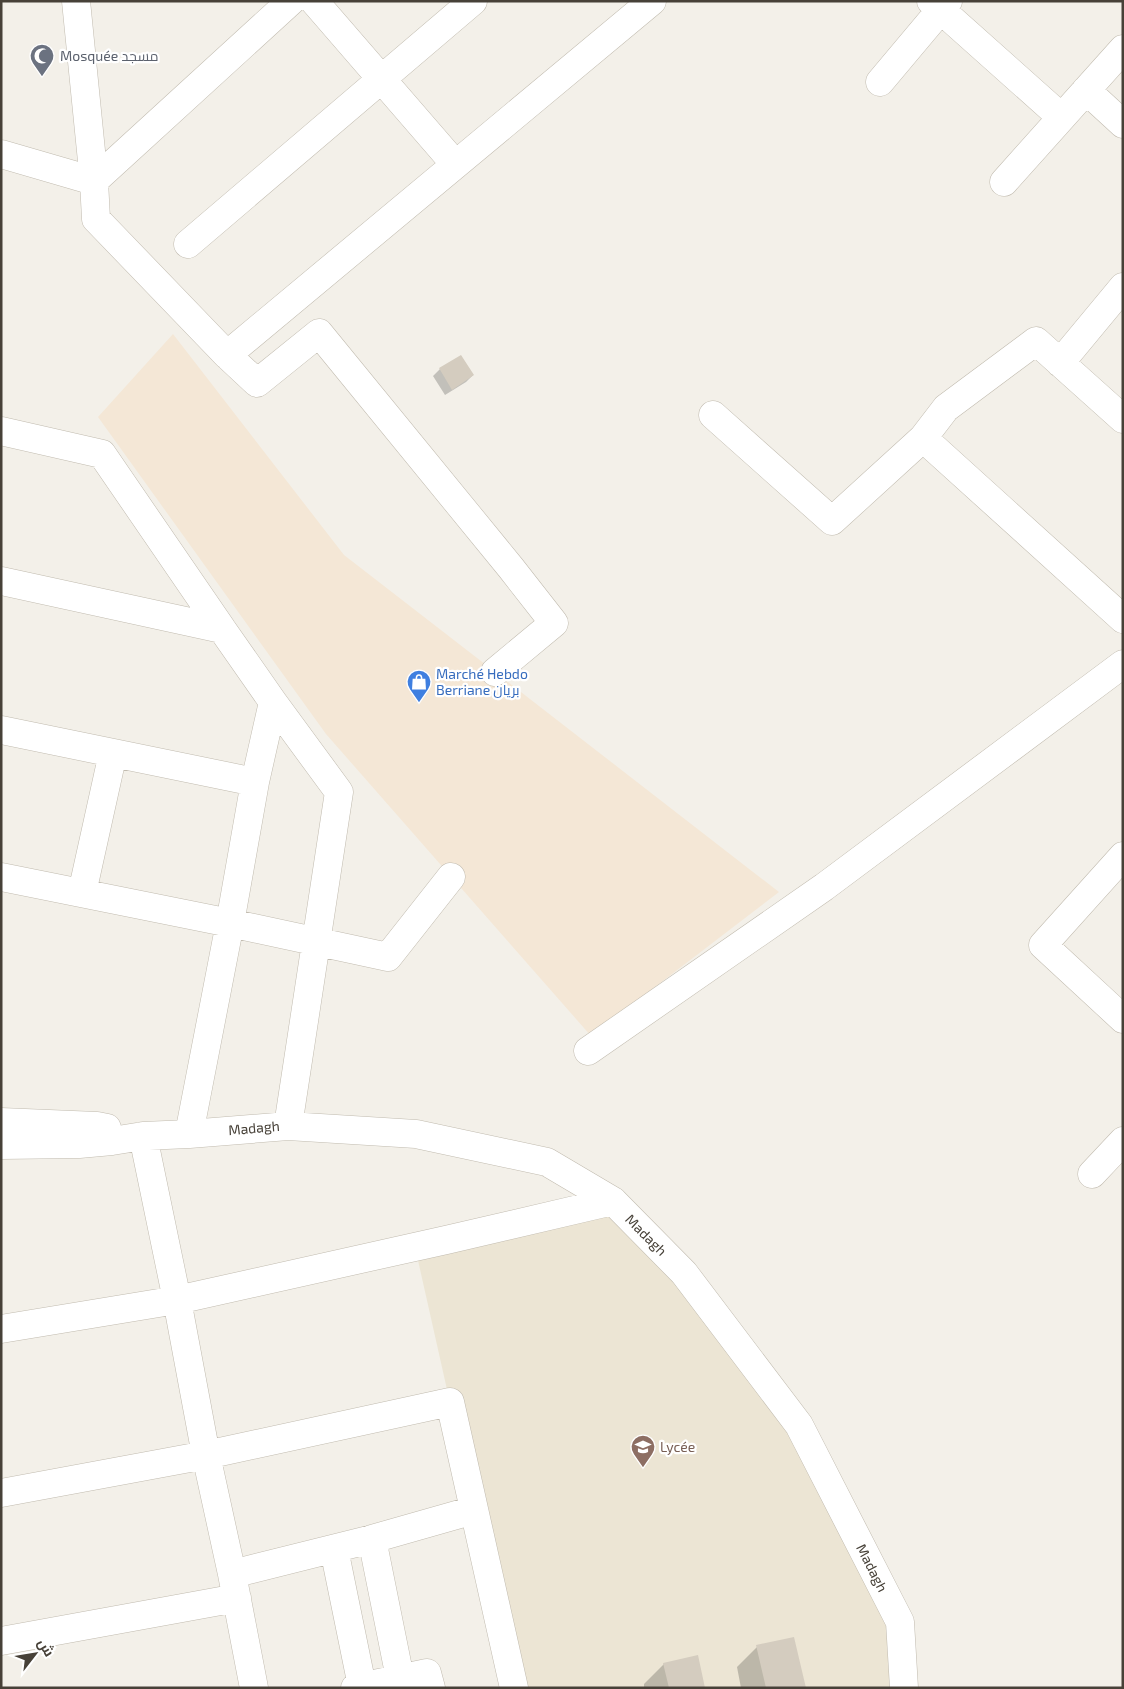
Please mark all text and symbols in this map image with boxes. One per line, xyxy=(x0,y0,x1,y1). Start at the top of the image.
mosque icon: Mosquée مسجد xyxy=(29,43,55,77)
place label: Mosquée مسجد xyxy=(60,47,158,64)
place label: Marché Hebdo Berriane بريان xyxy=(436,665,528,698)
shop icon: Marché Hebdo Berriane بريان xyxy=(406,669,432,703)
street label: Madagh xyxy=(228,1117,280,1138)
street label: Madagh xyxy=(622,1210,671,1259)
school or university icon: Lycée xyxy=(630,1434,656,1468)
place label: Lycée xyxy=(660,1438,695,1455)
street label: Madagh xyxy=(853,1541,892,1595)
north arrow xyxy=(10,1629,60,1679)
text: ش xyxy=(34,1635,59,1660)

